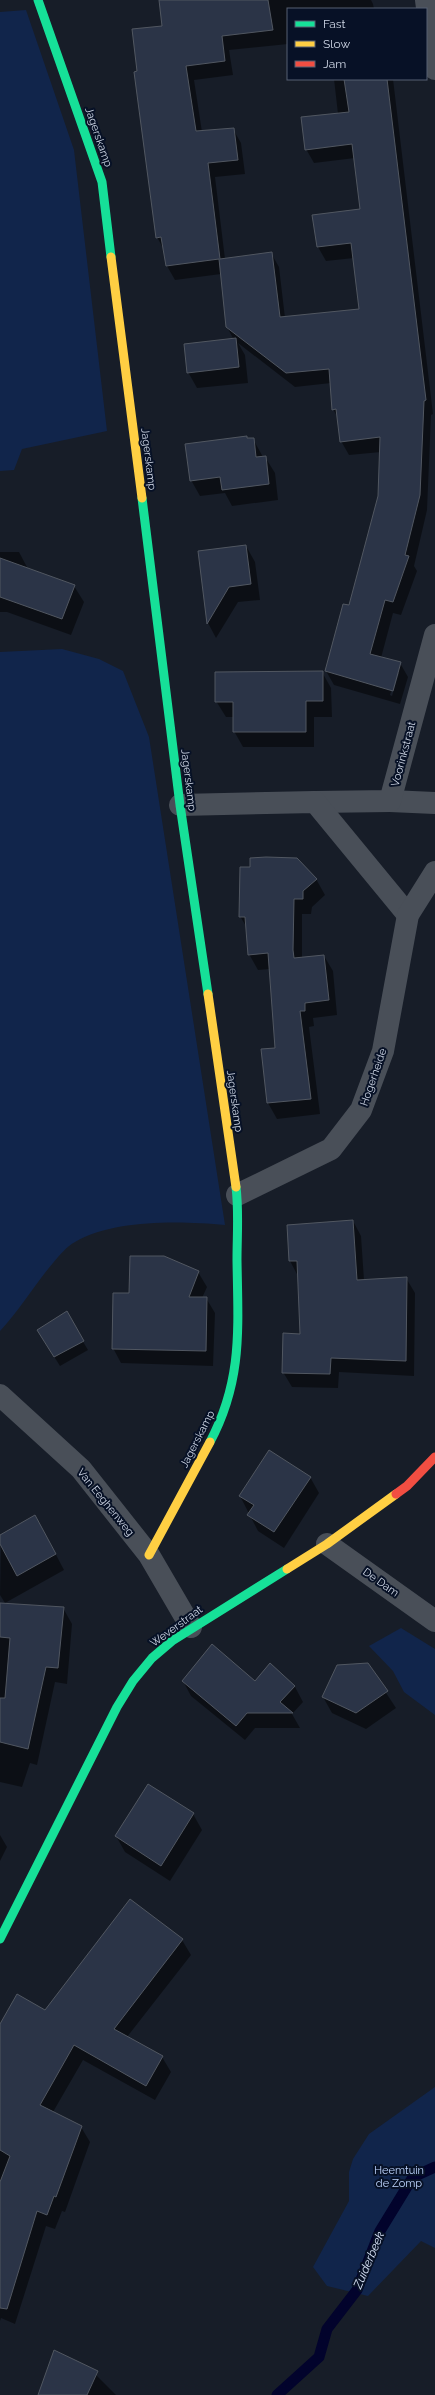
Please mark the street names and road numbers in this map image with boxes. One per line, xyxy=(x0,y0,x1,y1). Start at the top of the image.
street label: Jagerskamp xyxy=(82,106,115,169)
street label: Jagerskamp xyxy=(138,427,159,491)
street label: Voorinkstraat xyxy=(389,720,418,788)
street label: Jagerskamp xyxy=(178,748,199,812)
street label: Hogerheide xyxy=(358,1046,390,1108)
street label: Jagerskamp xyxy=(224,1069,245,1133)
street label: Jagerskamp xyxy=(178,1408,217,1470)
street label: Van Eeghenweg xyxy=(74,1466,137,1539)
street label: De Dam xyxy=(360,1565,401,1600)
street label: Weverstraat xyxy=(148,1603,205,1650)

